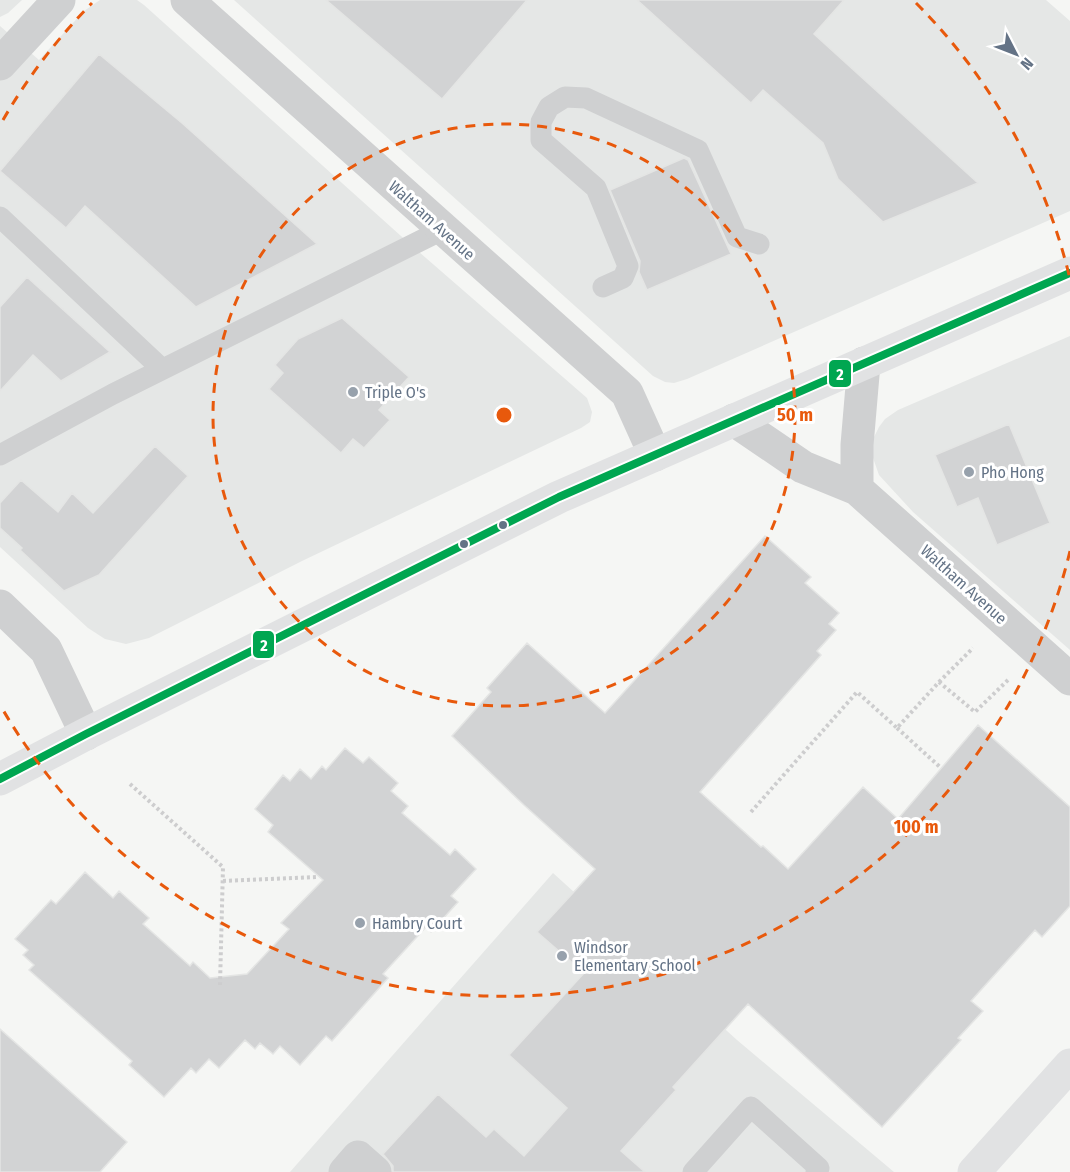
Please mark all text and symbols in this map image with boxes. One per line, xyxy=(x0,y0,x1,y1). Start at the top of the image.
north arrow xyxy=(986,24,1046,84)
text: N xyxy=(1017,54,1037,74)
street label: Waltham Avenue xyxy=(385,177,479,264)
line badge: 2 xyxy=(828,359,852,388)
text: 2 xyxy=(835,365,844,384)
place label: Triple O's xyxy=(365,383,426,402)
marker: Triple O's xyxy=(346,385,360,399)
text: 50 m xyxy=(777,404,813,426)
centre of rings xyxy=(494,405,514,425)
place label: Pho Hong xyxy=(981,463,1044,482)
marker: Pho Hong xyxy=(962,465,976,479)
unlabelled marker xyxy=(497,519,509,531)
unlabelled marker xyxy=(458,538,470,550)
street label: Waltham Avenue xyxy=(917,541,1011,628)
line badge: 2 xyxy=(252,630,275,659)
text: 2 xyxy=(259,636,268,655)
text: 100 m xyxy=(894,816,938,838)
place label: Hambry Court xyxy=(372,914,463,933)
marker: Hambry Court xyxy=(353,916,367,930)
place label: Windsor Elementary School xyxy=(574,938,696,975)
marker: Windsor Elementary School xyxy=(555,949,569,963)

